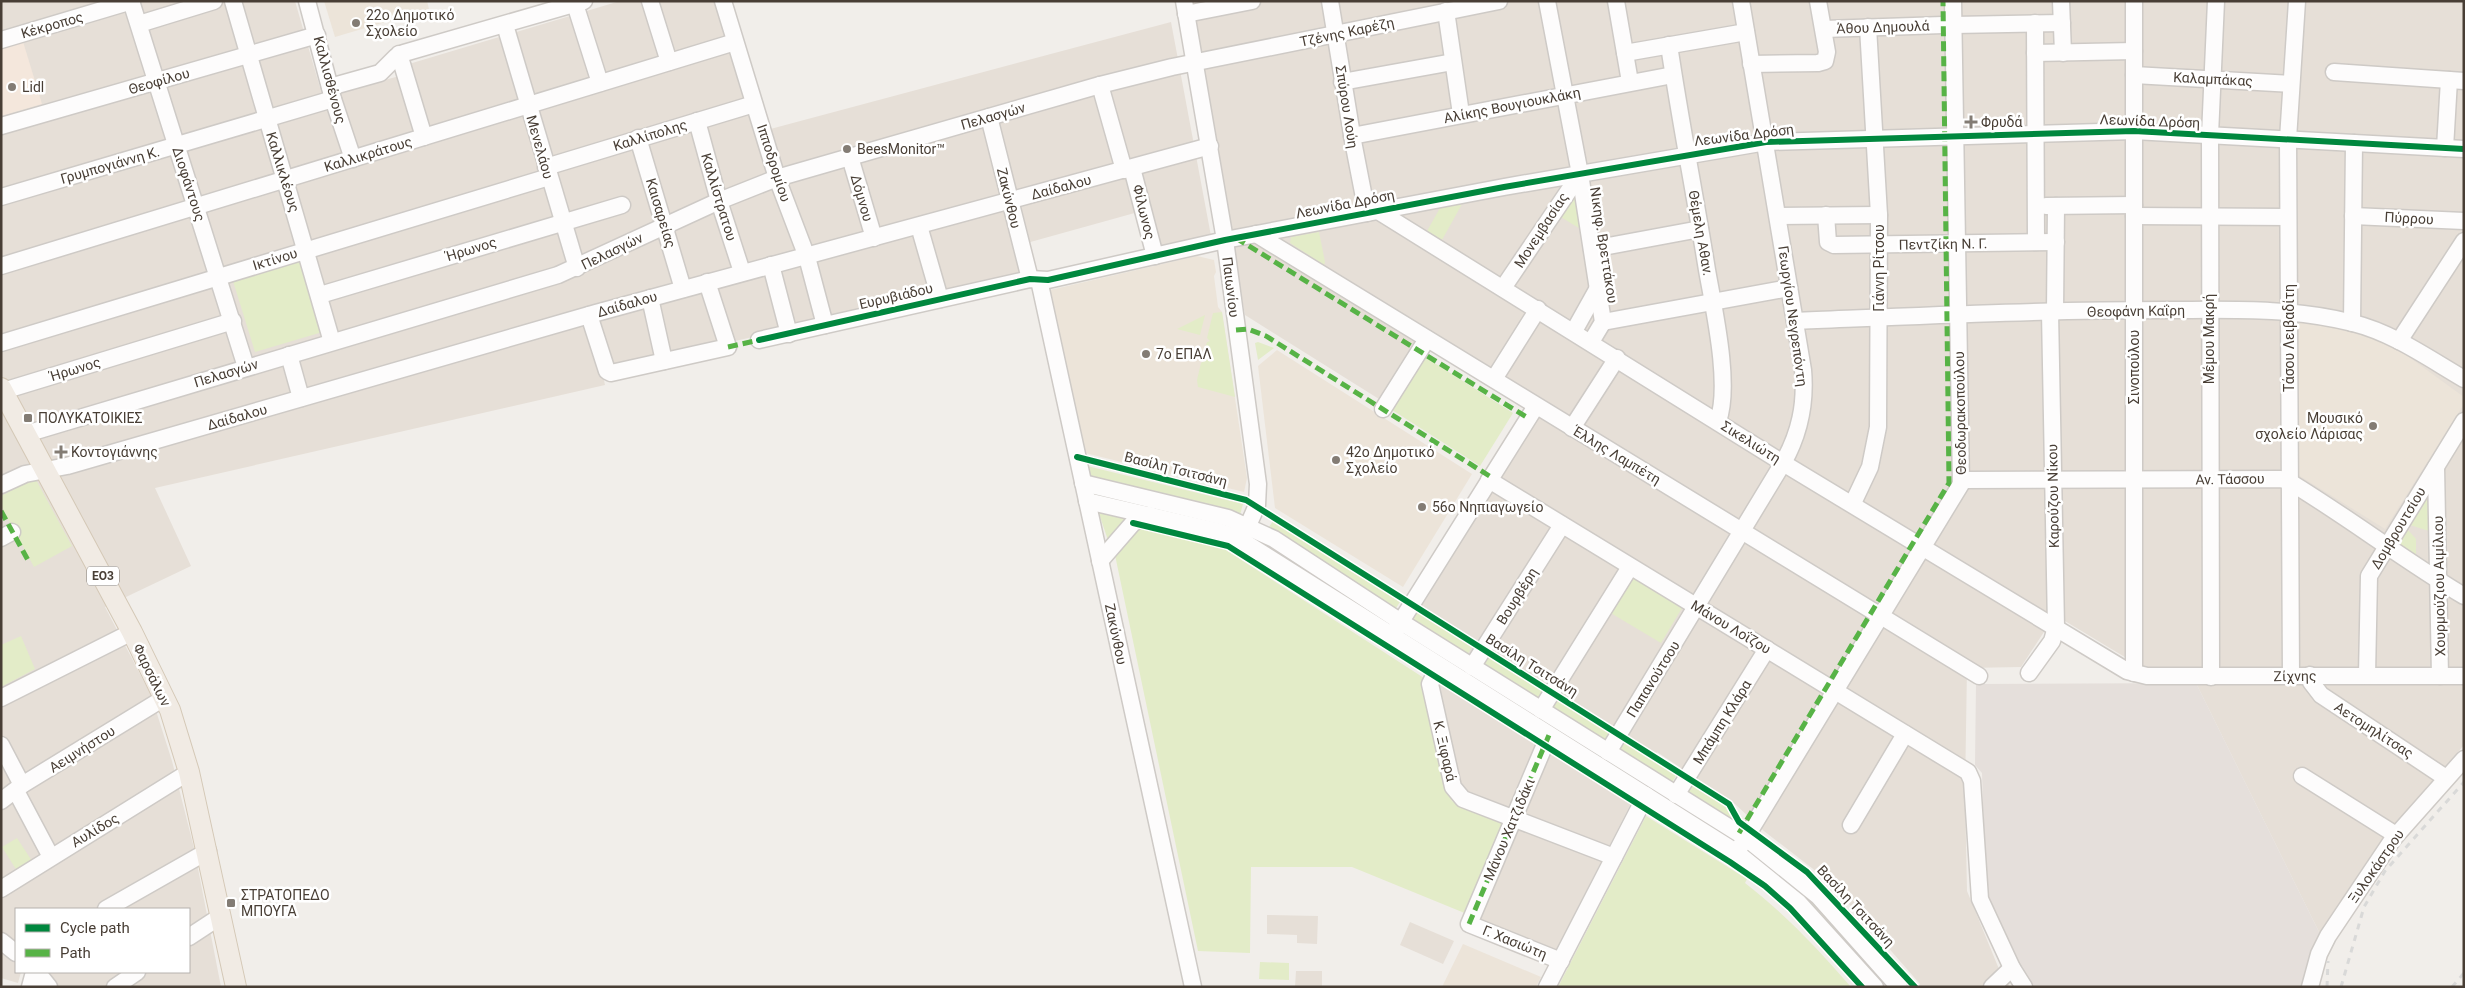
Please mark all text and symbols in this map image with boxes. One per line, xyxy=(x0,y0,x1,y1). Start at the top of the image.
place label: 22ο Δημοτικό Σχολείο xyxy=(366,7,454,39)
street label: Κέκροπος xyxy=(19,9,85,41)
street label: Τζένης Καρέζη xyxy=(1298,14,1396,50)
marker: 22ο Δημοτικό Σχολείο xyxy=(350,17,362,29)
street label: Άθου Δημουλά xyxy=(1836,17,1930,37)
street label: Καλλισθένους xyxy=(311,34,349,126)
street label: Σπύρου Λούη xyxy=(1333,64,1361,150)
street label: Θεοφίλου xyxy=(127,65,192,98)
street label: Καλαμπάκας xyxy=(2173,69,2253,89)
place label: Lidl xyxy=(22,79,44,95)
marker: Lidl xyxy=(6,81,18,93)
street label: Αλίκης Βουγιουκλάκη xyxy=(1442,84,1582,126)
street label: Πελασγών xyxy=(959,99,1027,133)
street label: Λεωνίδα Δρόση xyxy=(2100,111,2200,131)
street label: Μενελάου xyxy=(523,113,557,181)
place label: Φρυδά xyxy=(1981,114,2023,130)
street label: Καλλίπολης xyxy=(611,116,689,154)
marker: Φρυδά xyxy=(1965,116,1977,128)
street label: Λεωνίδα Δρόση xyxy=(1693,121,1795,149)
street label: Ιπποδρομίου xyxy=(754,122,794,204)
street label: Καλλικλέους xyxy=(263,130,303,214)
street label: Καλλικράτους xyxy=(322,133,414,175)
place label: BeesMonitor™ xyxy=(857,141,945,157)
street label: Γρυμπογιάννη Κ. xyxy=(59,143,161,187)
marker: BeesMonitor™ xyxy=(841,143,853,155)
street label: Διοφάντους xyxy=(168,145,209,224)
street label: Καλλίστρατου xyxy=(698,151,740,243)
street label: Ζακύνθου xyxy=(994,166,1024,230)
street label: Δαίδαλου xyxy=(1029,171,1093,203)
street label: Δόμνου xyxy=(848,173,876,223)
street label: Καισαρείας xyxy=(643,176,679,250)
street label: Φίλωνος xyxy=(1129,183,1159,241)
street label: Νικηφ. Βρεττάκου xyxy=(1586,186,1621,304)
street label: Λεωνίδα Δρόση xyxy=(1294,187,1396,221)
street label: Μονεμβασίας xyxy=(1511,189,1571,271)
street label: Θέμελη Αθαν. xyxy=(1686,189,1716,277)
street label: Πύρρου xyxy=(2384,209,2434,227)
street label: Γιάννη Ρίτσου xyxy=(1871,224,1887,312)
street label: Πελασγών xyxy=(579,229,646,273)
street label: Ήρωνος xyxy=(443,234,498,265)
street label: Πεντζίκη Ν. Γ. xyxy=(1899,235,1987,253)
street label: Ικτίνου xyxy=(251,245,299,273)
street label: Γεωργίου Νεγρεπόντη xyxy=(1775,245,1811,387)
street label: Παιωνίου xyxy=(1219,256,1243,318)
street label: Ευρυβιάδου xyxy=(858,280,934,312)
street label: Τάσου Λειβαδίτη xyxy=(2281,284,2297,392)
street label: Δαίδαλου xyxy=(595,288,659,320)
street label: Μέμου Μακρή xyxy=(2201,294,2217,384)
street label: Θεοφάνη Καΐρη xyxy=(2087,302,2185,321)
street label: Σινοπούλου xyxy=(2126,330,2142,404)
place label: 7ο ΕΠΑΛ xyxy=(1156,346,1212,362)
marker: 7ο ΕΠΑΛ xyxy=(1140,348,1152,360)
street label: Θεοδωρακοπούλου xyxy=(1951,351,1969,475)
street label: Ήρωνος xyxy=(47,354,102,385)
street label: Πελασγών xyxy=(192,356,260,390)
street label: Δαίδαλου xyxy=(205,401,269,433)
place label: ΠΟΛΥΚΑΤΟΙΚΙΕΣ xyxy=(38,410,143,426)
place label: Μουσικό σχολείο Λάρισας xyxy=(2255,410,2363,442)
marker: ΠΟΛΥΚΑΤΟΙΚΙΕΣ xyxy=(22,412,34,424)
street label: Σικελιώτη xyxy=(1718,417,1784,467)
marker: Μουσικό σχολείο Λάρισας xyxy=(2367,420,2379,432)
street label: Έλλης Λαμπέτη xyxy=(1569,422,1664,487)
place label: Κοντογιάννης xyxy=(71,444,158,460)
place label: 42ο Δημοτικό Σχολείο xyxy=(1346,444,1434,476)
street label: Καρούζου Νίκου xyxy=(2044,444,2062,548)
marker: Κοντογιάννης xyxy=(55,446,67,458)
street label: Βασίλη Τσιτσάνη xyxy=(1123,448,1229,490)
marker: 42ο Δημοτικό Σχολείο xyxy=(1330,454,1342,466)
street label: Αν. Τάσσου xyxy=(2195,470,2265,488)
street label: Δομβρουτσίου xyxy=(2367,484,2429,572)
place label: 56ο Νηπιαγωγείο xyxy=(1432,499,1543,515)
marker: 56ο Νηπιαγωγείο xyxy=(1416,501,1428,513)
street label: Χουρμούζιου Αιμίλιου xyxy=(2430,516,2448,656)
street label: Βουρβέρη xyxy=(1493,565,1541,627)
road number: ΕΟ3 xyxy=(87,566,119,586)
street label: Μάνου Λοΐζου xyxy=(1688,597,1774,657)
street label: Ζακύνθου xyxy=(1102,602,1130,666)
street label: Βασίλη Τσιτσάνη xyxy=(1483,630,1581,700)
street label: Παπανούτσου xyxy=(1623,638,1683,720)
street label: Φαρσάλων xyxy=(130,641,174,709)
street label: Ζίχνης xyxy=(2273,668,2317,684)
street label: Μπάμπη Κλάρα xyxy=(1690,677,1754,767)
street label: Αετομηλίτσας xyxy=(2332,699,2416,761)
street label: Κ. Ξιφαρά xyxy=(1429,719,1460,783)
street label: Αειμνήστου xyxy=(46,722,118,776)
street label: Μάνου Χατζιδάκι xyxy=(1480,775,1538,883)
street label: Αυλίδος xyxy=(68,810,122,850)
street label: Ξυλοκάστρου xyxy=(2345,826,2407,906)
street label: Βασίλη Τσιτσάνη xyxy=(1814,862,1898,950)
place label: ΣΤΡΑΤΟΠΕΔΟ ΜΠΟΥΓΑ xyxy=(241,887,330,919)
marker: ΣΤΡΑΤΟΠΕΔΟ ΜΠΟΥΓΑ xyxy=(225,897,237,909)
legend xyxy=(15,908,190,973)
text: Cycle path xyxy=(60,919,130,937)
street label: Γ. Χασιώτη xyxy=(1480,922,1550,962)
text: Path xyxy=(60,944,91,962)

